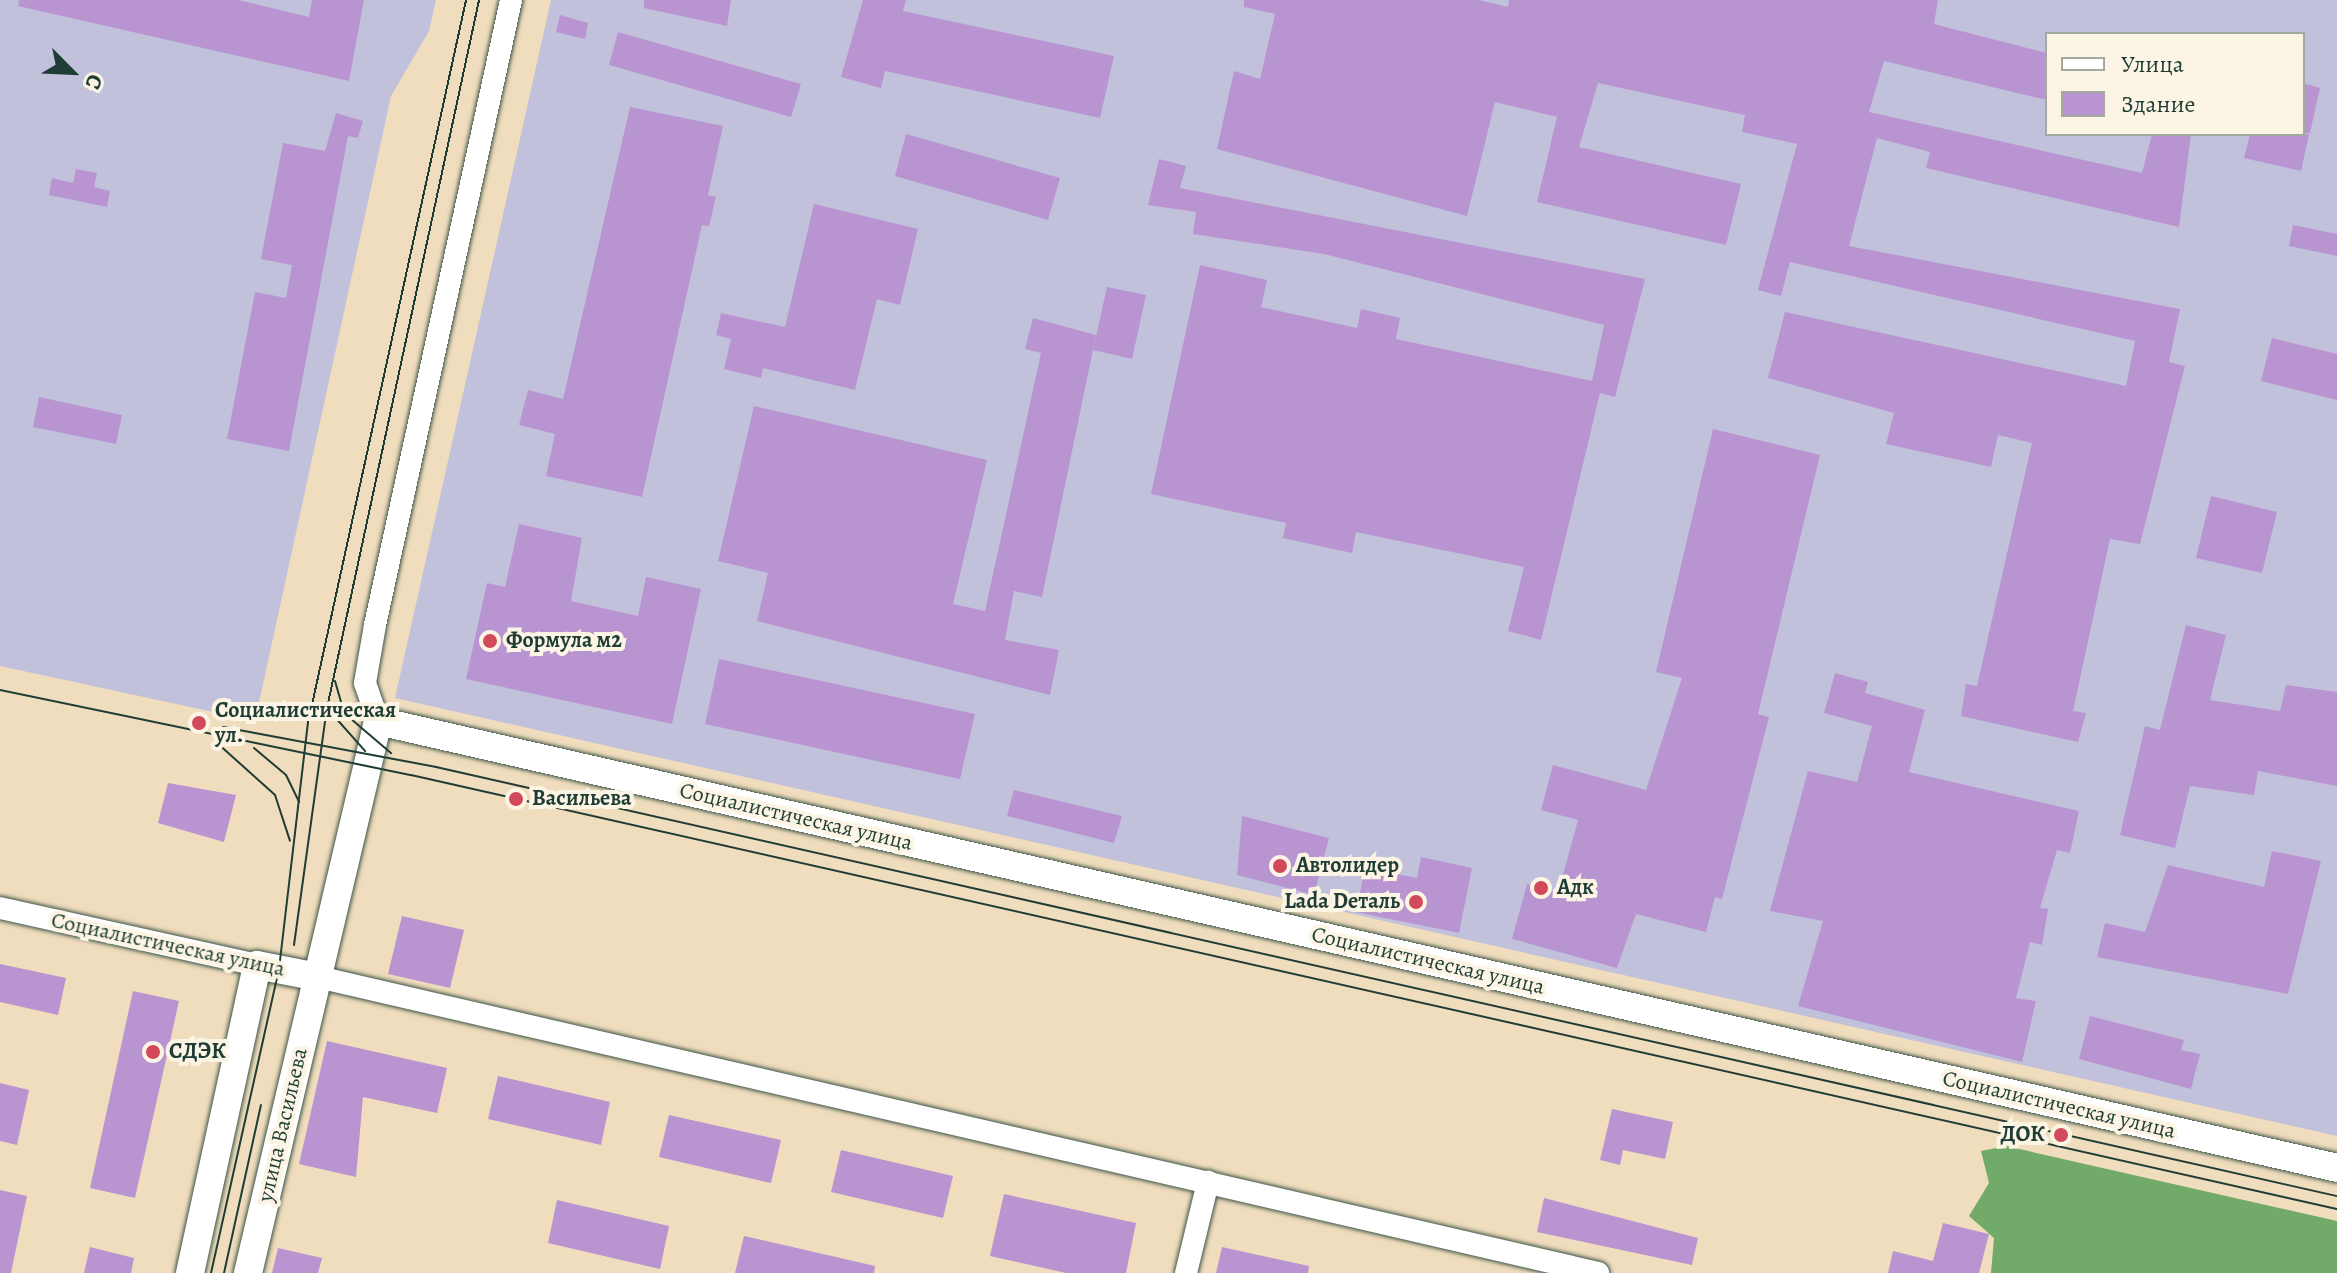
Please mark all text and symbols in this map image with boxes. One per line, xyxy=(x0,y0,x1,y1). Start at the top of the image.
north arrow xyxy=(32,32,112,112)
legend xyxy=(2045,32,2305,136)
text: Улица xyxy=(2121,48,2184,80)
text: С xyxy=(77,69,110,94)
text: Здание xyxy=(2121,88,2196,120)
place label: Формула м2 xyxy=(506,628,622,654)
marker: Формула м2 xyxy=(481,632,499,650)
place label: Социалистическая ул. xyxy=(215,697,396,748)
marker: Социалистическая ул. xyxy=(190,714,208,732)
street label: Социалистическая улица xyxy=(677,777,915,857)
place label: Васильева xyxy=(532,786,632,812)
marker: Васильева xyxy=(507,790,525,808)
place label: Автолидер xyxy=(1296,853,1399,879)
marker: Автолидер xyxy=(1271,857,1289,875)
place label: Адк xyxy=(1557,875,1594,901)
marker: Адк xyxy=(1532,879,1550,897)
place label: Lada Dеталь xyxy=(1284,889,1400,915)
marker: Lada Dеталь xyxy=(1407,893,1425,911)
street label: Социалистическая улица xyxy=(49,907,287,983)
street label: Социалистическая улица xyxy=(1309,921,1547,1001)
place label: СДЭК xyxy=(169,1039,226,1065)
marker: СДЭК xyxy=(144,1043,162,1061)
street label: улица Васильева xyxy=(252,1045,314,1205)
street label: Социалистическая улица xyxy=(1940,1065,2178,1145)
place label: ДОК xyxy=(2000,1122,2045,1148)
marker: ДОК xyxy=(2052,1126,2070,1144)

